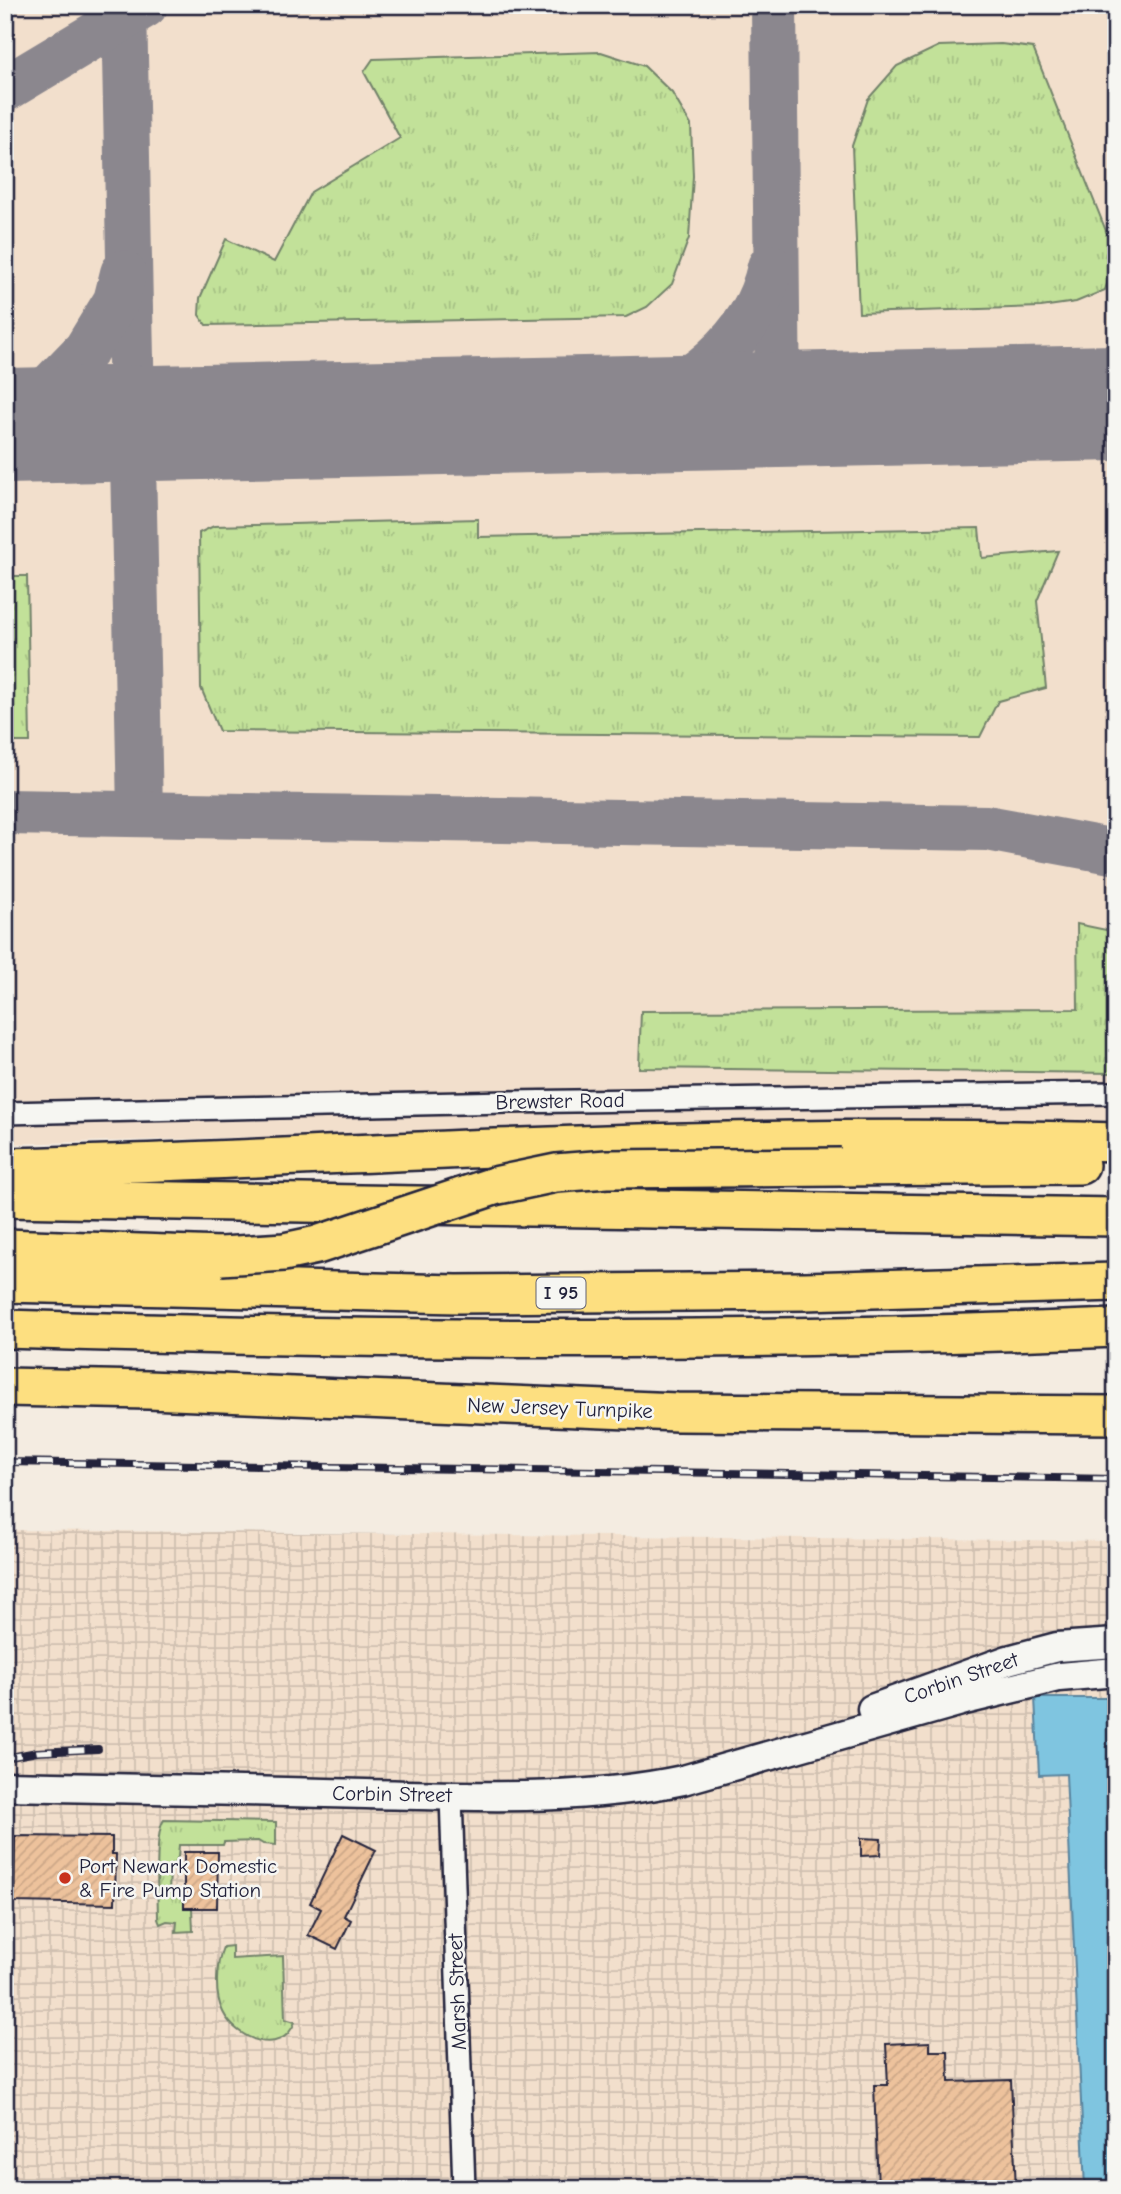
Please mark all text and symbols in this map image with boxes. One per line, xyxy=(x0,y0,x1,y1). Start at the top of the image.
street label: Brewster Road xyxy=(495,1088,625,1114)
road number: I 95 xyxy=(536,1278,586,1308)
street label: New Jersey Turnpike xyxy=(467,1393,653,1423)
street label: Corbin Street xyxy=(901,1647,1022,1709)
street label: Corbin Street xyxy=(332,1781,453,1807)
place label: Port Newark Domestic & Fire Pump Station xyxy=(79,1854,277,1902)
marker: Port Newark Domestic & Fire Pump Station xyxy=(57,1870,73,1886)
street label: Marsh Street xyxy=(443,1932,471,2051)

